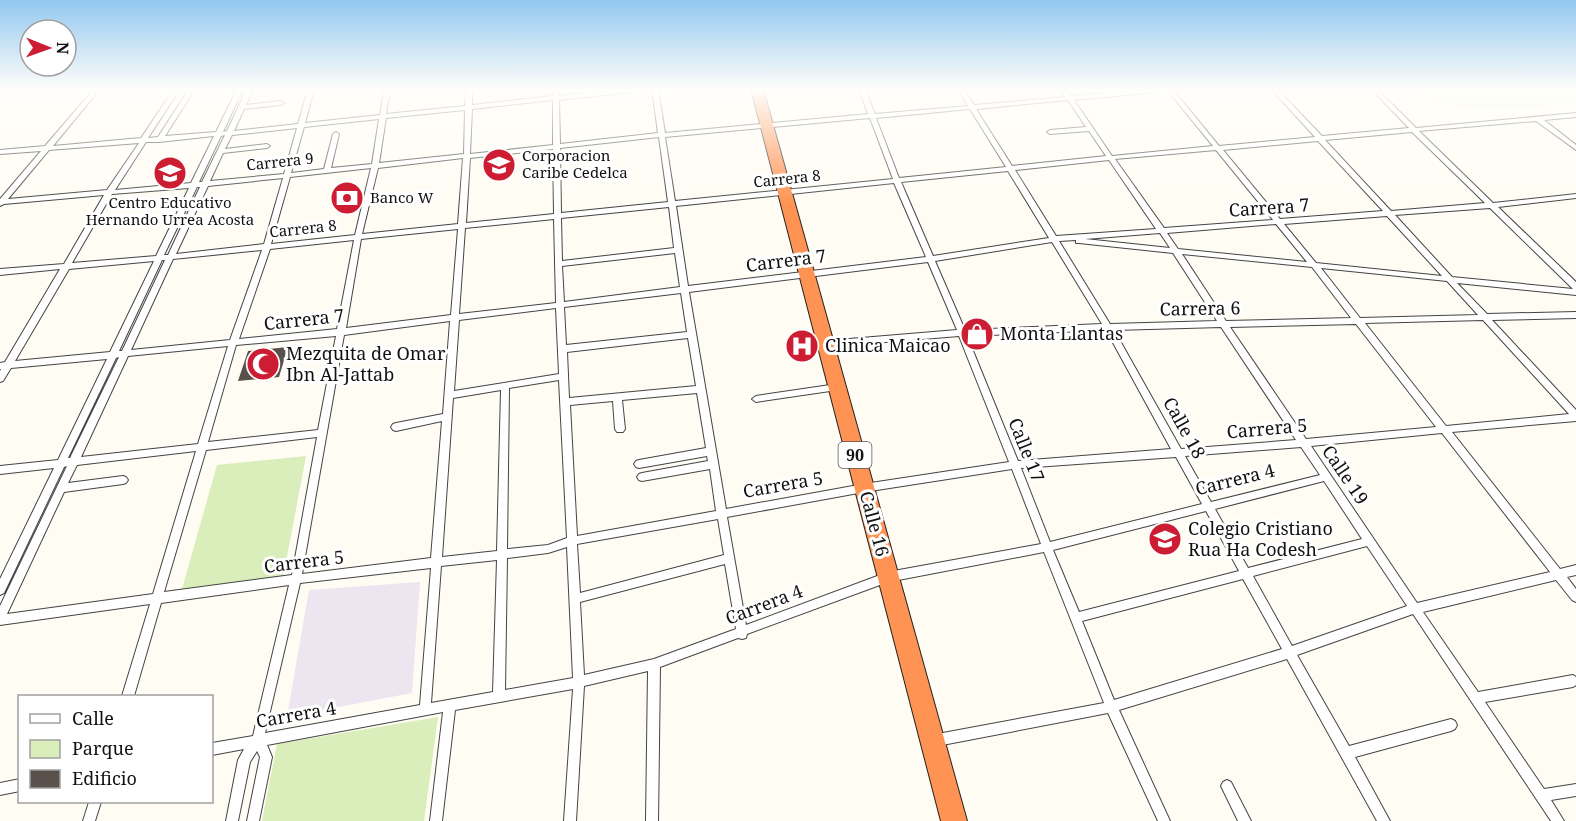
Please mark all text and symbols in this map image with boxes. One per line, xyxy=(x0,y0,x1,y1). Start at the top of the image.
north arrow xyxy=(18,18,78,78)
text: N xyxy=(52,42,74,55)
place label: Corporacion Caribe Cedelca xyxy=(522,145,628,182)
school or university icon: Corporacion Caribe Cedelca xyxy=(481,147,517,183)
street label: Carrera 9 xyxy=(245,148,314,174)
school or university icon: Centro Educativo Hernando Urrea Acosta xyxy=(152,155,188,191)
street label: Carrera 8 xyxy=(752,165,821,191)
bank icon: Banco W xyxy=(329,180,365,216)
place label: Banco W xyxy=(370,187,434,207)
place label: Centro Educativo Hernando Urrea Acosta xyxy=(86,192,254,229)
street label: Carrera 7 xyxy=(1228,192,1310,222)
street label: Carrera 8 xyxy=(268,215,337,241)
street label: Carrera 7 xyxy=(744,243,827,277)
street label: Carrera 6 xyxy=(1159,295,1241,321)
street label: Carrera 7 xyxy=(262,303,345,335)
shop icon: Monta Llantas xyxy=(959,316,995,352)
place label: Monta Llantas xyxy=(1000,321,1123,345)
hospital icon: Clinica Maicao xyxy=(784,328,820,364)
place label: Clinica Maicao xyxy=(825,333,951,357)
place label: Mezquita de Omar Ibn Al-Jattab xyxy=(286,341,446,386)
mosque icon: Mezquita de Omar Ibn Al-Jattab xyxy=(245,346,281,382)
street label: Calle 18 xyxy=(1158,392,1212,463)
street label: Carrera 5 xyxy=(1226,413,1308,443)
street label: Calle 17 xyxy=(1003,414,1051,485)
street label: Calle 19 xyxy=(1317,440,1374,509)
road number: 90 xyxy=(838,442,872,468)
street label: Carrera 4 xyxy=(1193,458,1277,500)
street label: Carrera 5 xyxy=(741,465,825,503)
street label: Calle 16 xyxy=(855,488,895,559)
place label: Colegio Cristiano Rua Ha Codesh xyxy=(1188,516,1333,561)
school or university icon: Colegio Cristiano Rua Ha Codesh xyxy=(1147,521,1183,557)
street label: Carrera 5 xyxy=(262,544,345,578)
street label: Carrera 4 xyxy=(722,578,806,630)
legend xyxy=(18,695,213,803)
street label: Carrera 4 xyxy=(254,695,338,733)
text: Calle xyxy=(72,706,114,730)
text: Parque xyxy=(72,736,134,760)
text: Edificio xyxy=(72,766,137,790)

